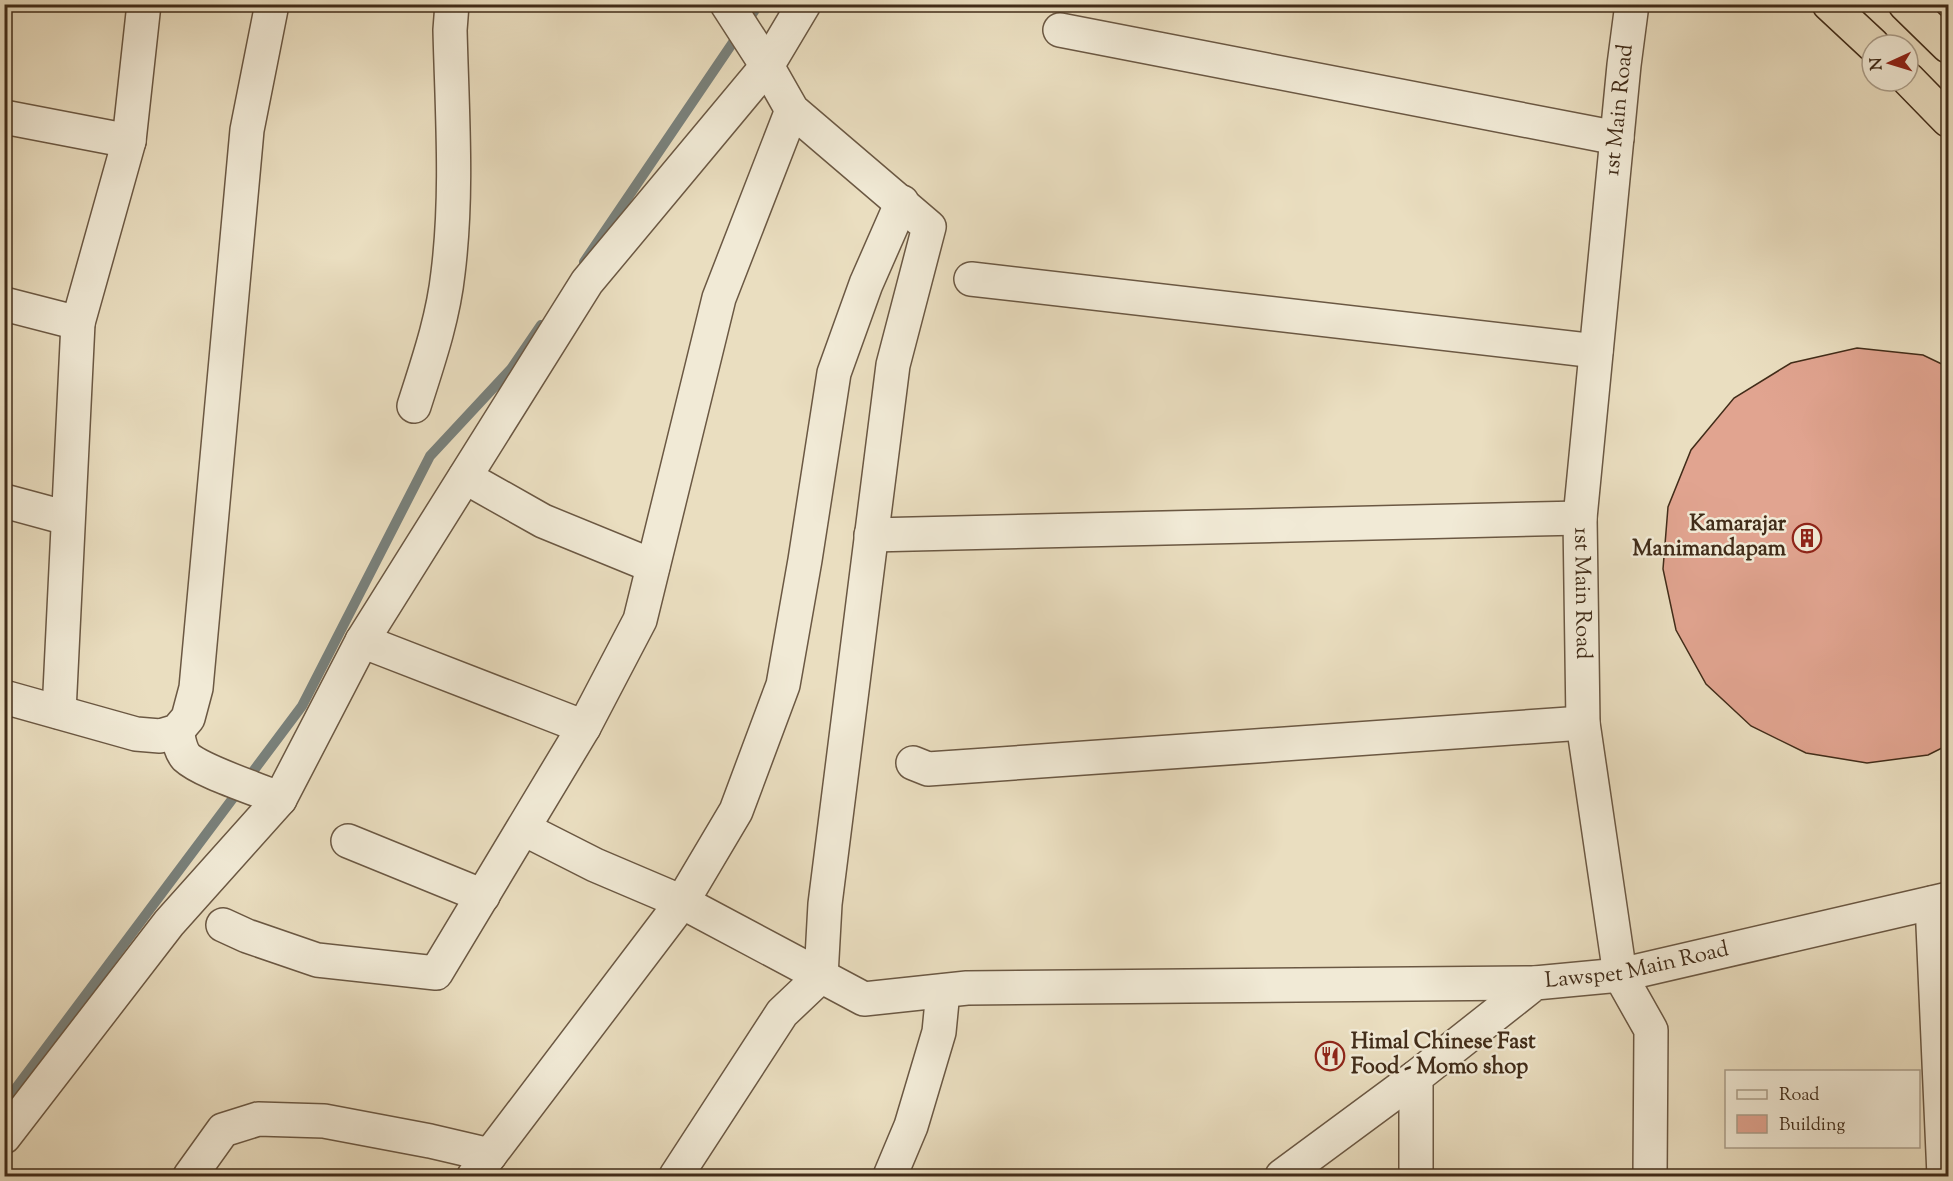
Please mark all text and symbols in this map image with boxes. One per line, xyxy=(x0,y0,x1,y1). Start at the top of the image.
north arrow xyxy=(1860,33,1920,93)
street label: 1st Main Road xyxy=(1597,43,1643,177)
text: N xyxy=(1866,56,1889,71)
place label: Kamarajar Manimandapam xyxy=(1632,509,1787,566)
building icon: Kamarajar Manimandapam xyxy=(1791,522,1823,554)
street label: 1st Main Road xyxy=(1564,527,1598,660)
street label: Lawspet Main Road xyxy=(1543,934,1732,998)
place label: Himal Chinese Fast Food - Momo shop xyxy=(1351,1027,1536,1084)
restaurant icon: Himal Chinese Fast Food - Momo shop xyxy=(1314,1040,1346,1072)
legend xyxy=(1725,1070,1920,1148)
text: Road xyxy=(1779,1083,1819,1109)
text: Building xyxy=(1779,1113,1845,1139)

